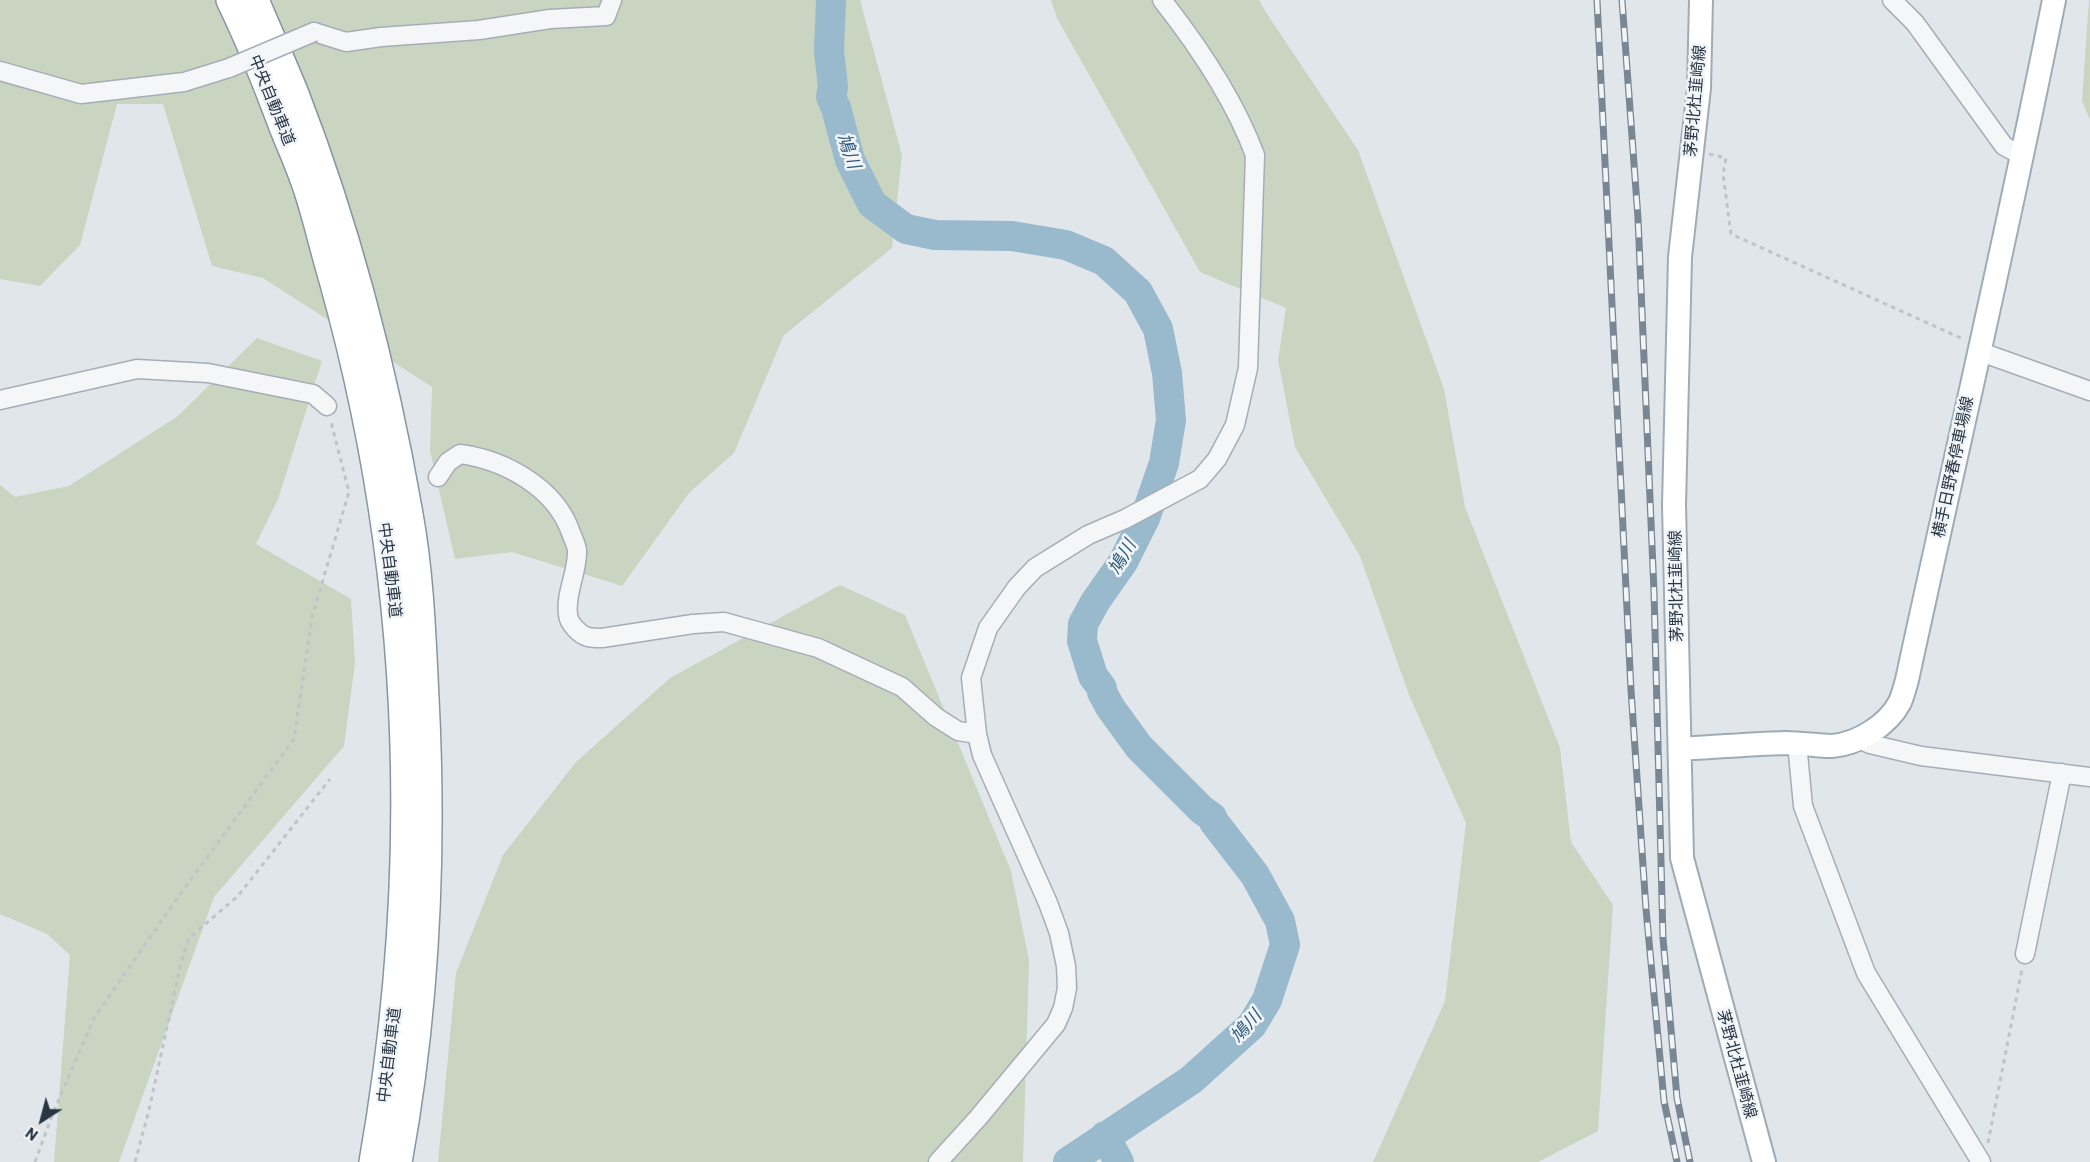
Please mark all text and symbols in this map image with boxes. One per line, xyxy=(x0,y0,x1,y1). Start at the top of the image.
street label: 茅野北杜韮崎線 xyxy=(1681,44,1709,158)
street label: 中央自動車道 xyxy=(245,52,299,148)
water label: 鳩川 xyxy=(833,130,865,172)
street label: 横手日野春停車場線 xyxy=(1929,395,1977,539)
street label: 中央自動車道 xyxy=(375,521,405,619)
street label: 茅野北杜韮崎線 xyxy=(1665,530,1687,642)
water label: 鳩川 xyxy=(1104,536,1140,578)
water label: 鳩川 xyxy=(1226,1005,1266,1047)
street label: 中央自動車道 xyxy=(374,1006,404,1104)
street label: 茅野北杜韮崎線 xyxy=(1713,1007,1761,1121)
north arrow xyxy=(12,1090,72,1150)
text: N xyxy=(21,1124,41,1146)

